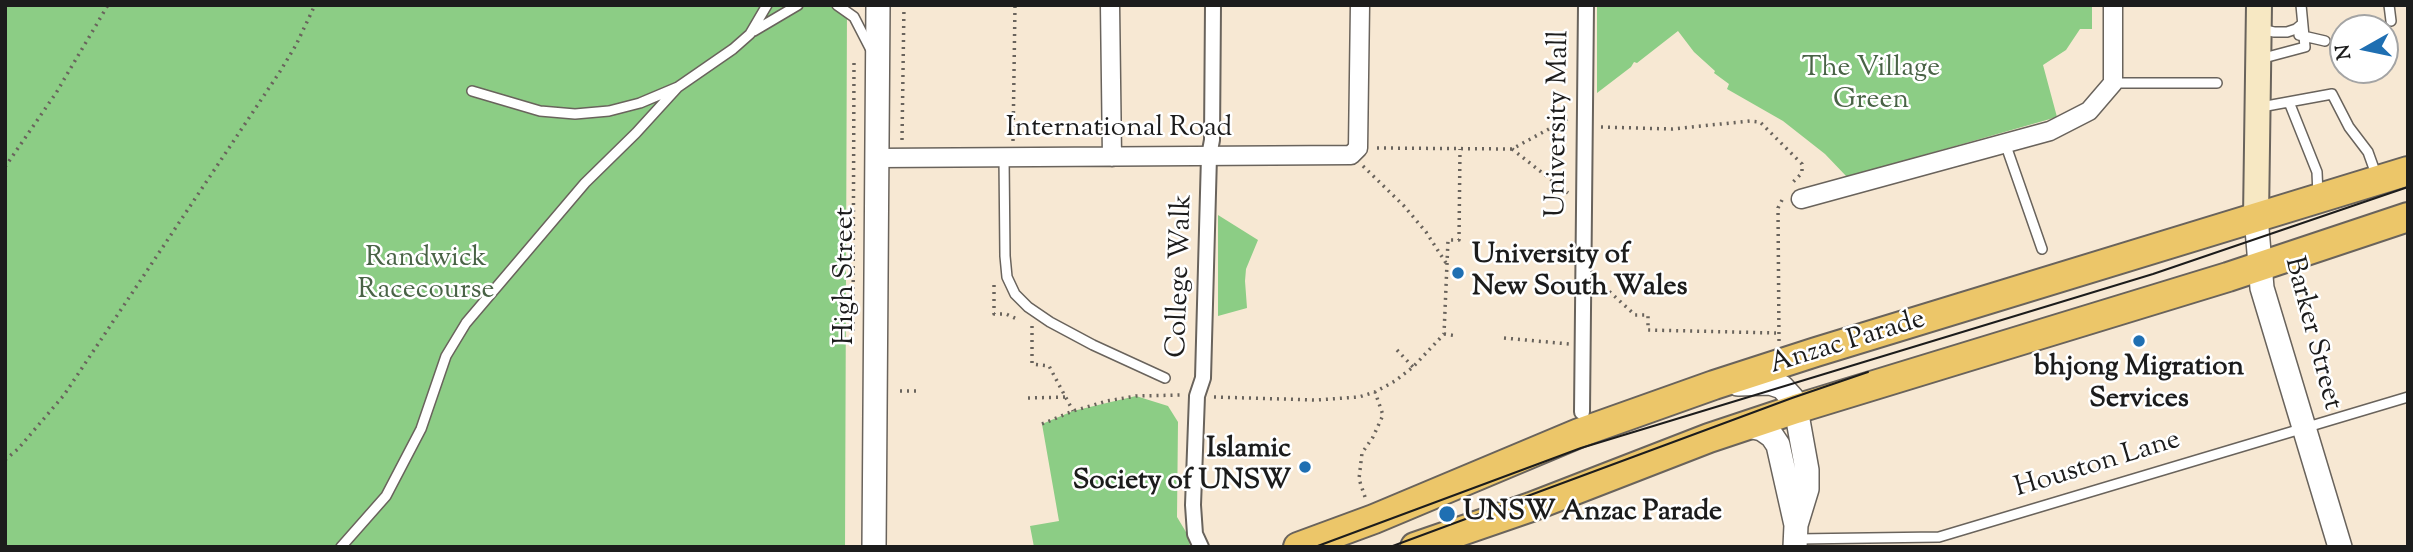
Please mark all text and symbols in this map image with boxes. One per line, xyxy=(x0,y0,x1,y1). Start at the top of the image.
north arrow xyxy=(2329,14,2399,84)
street label: University Mall xyxy=(1542,30,1578,218)
text: N xyxy=(2330,42,2359,62)
park label: The Village Green xyxy=(1802,53,1940,119)
street label: International Road xyxy=(1006,113,1232,147)
street label: College Walk xyxy=(1162,194,1202,358)
street label: High Street xyxy=(830,207,864,345)
place label: University of New South Wales xyxy=(1472,240,1688,306)
park label: Randwick Racecourse xyxy=(358,243,494,309)
street label: Barker Street xyxy=(2274,254,2348,414)
marker: University of New South Wales xyxy=(1450,265,1466,281)
street label: Anzac Parade xyxy=(1766,304,1930,384)
marker: bhjong Migration Services xyxy=(2131,333,2147,349)
place label: bhjong Migration Services xyxy=(2034,352,2244,418)
street label: Houston Lane xyxy=(2011,425,2185,507)
place label: Islamic Society of UNSW xyxy=(1073,434,1291,500)
marker: Islamic Society of UNSW xyxy=(1297,459,1313,475)
place label: UNSW Anzac Parade xyxy=(1463,497,1722,531)
marker: UNSW Anzac Parade xyxy=(1437,504,1457,524)

